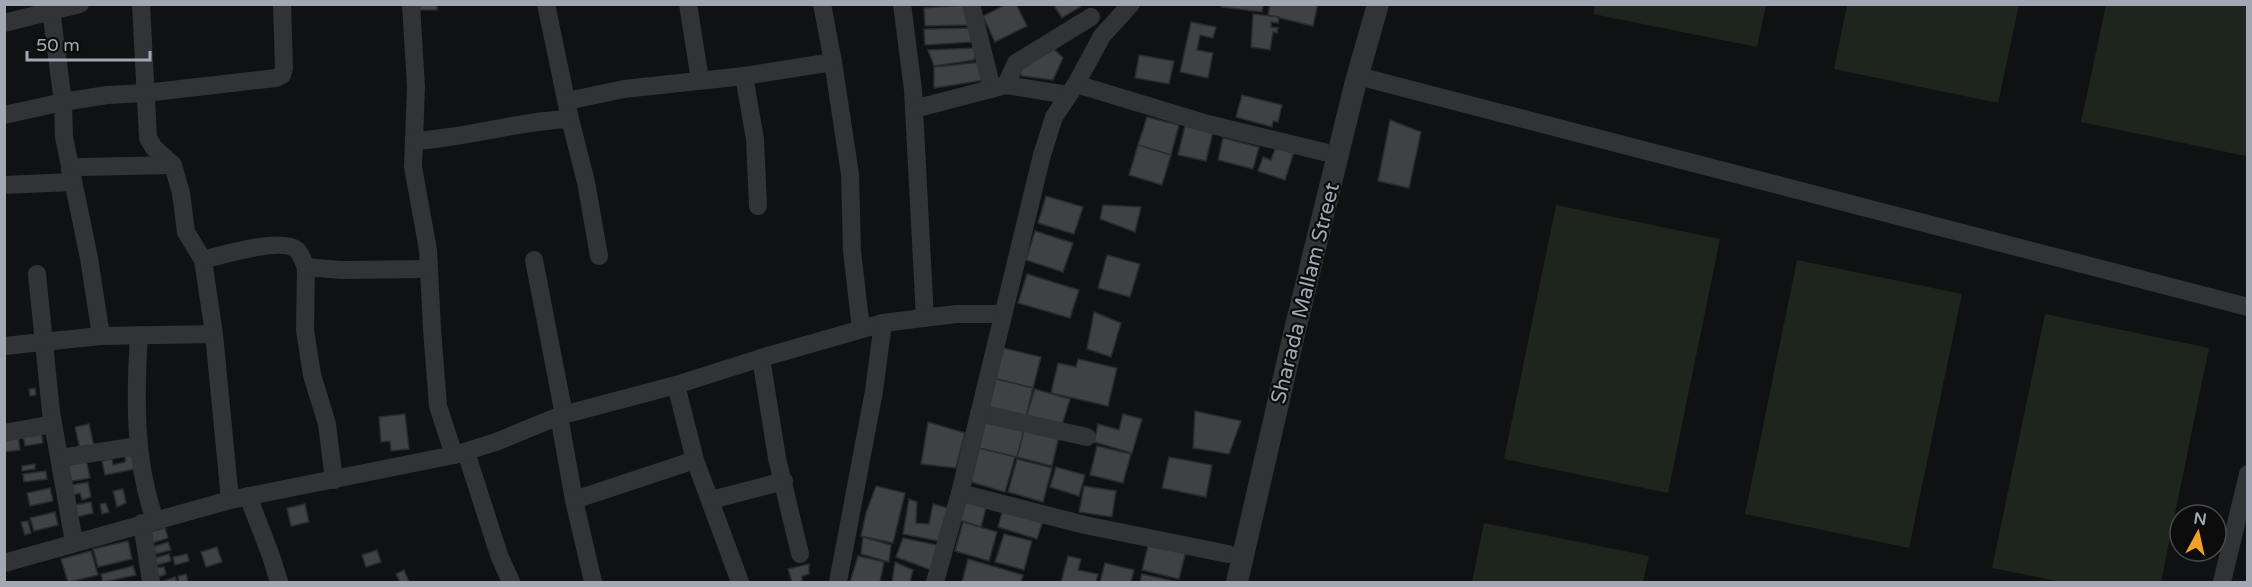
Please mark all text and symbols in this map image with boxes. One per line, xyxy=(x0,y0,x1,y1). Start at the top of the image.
scale bar xyxy=(27,24,150,62)
text: 50 m xyxy=(36,34,80,56)
street label: Sharada Mallam Street xyxy=(1266,180,1345,406)
north arrow xyxy=(2168,503,2228,563)
text: N xyxy=(2192,508,2208,530)

